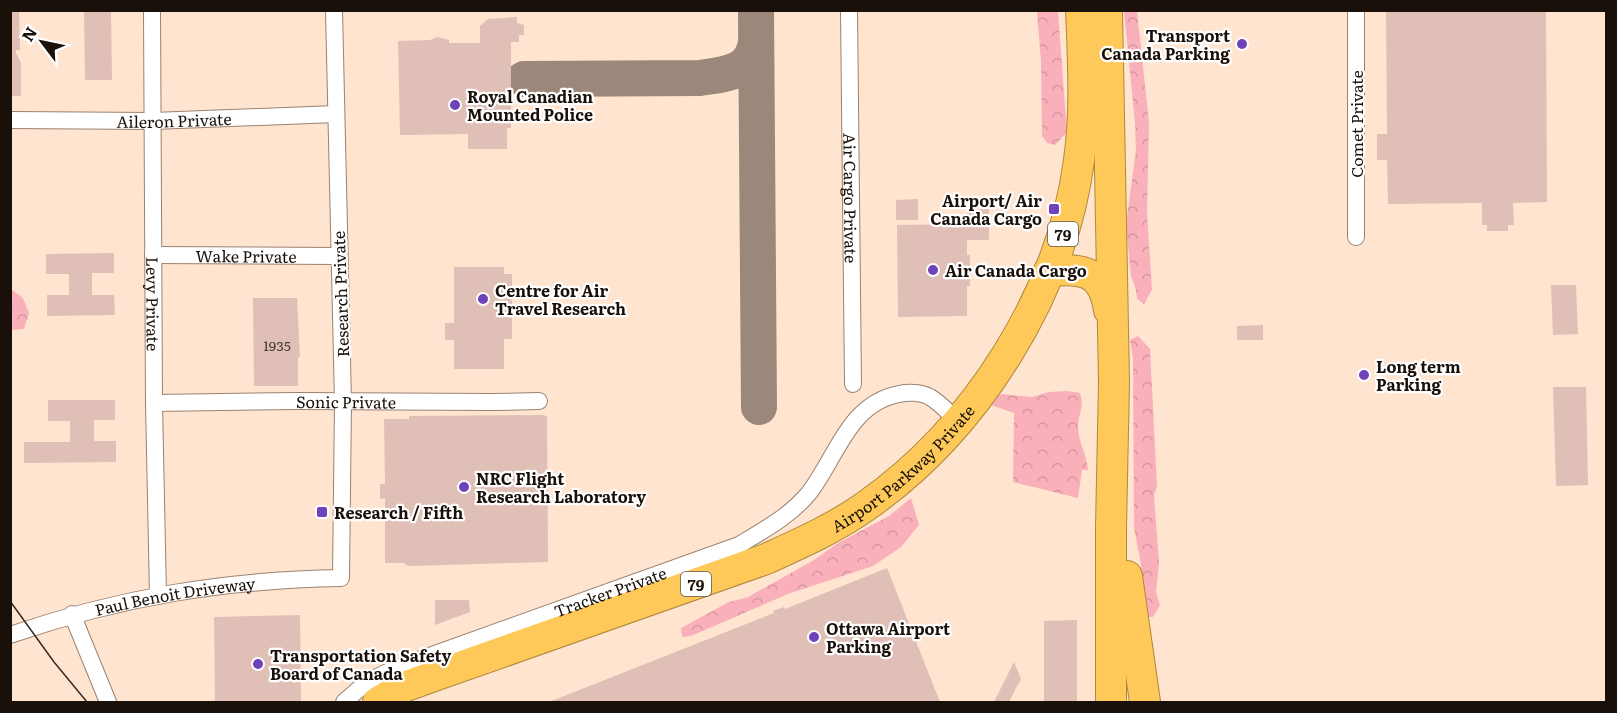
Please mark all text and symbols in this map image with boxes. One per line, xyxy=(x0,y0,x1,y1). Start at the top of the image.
north arrow xyxy=(12,12,72,72)
text: N xyxy=(15,21,42,46)
place label: Transport Canada Parking xyxy=(1101,23,1230,65)
marker: Transport Canada Parking xyxy=(1235,37,1249,51)
street label: Comet Private xyxy=(1344,70,1368,178)
place label: Royal Canadian Mounted Police xyxy=(467,84,593,126)
marker: Royal Canadian Mounted Police xyxy=(448,98,462,112)
street label: Aileron Private xyxy=(116,106,232,133)
street label: Air Cargo Private xyxy=(838,133,864,263)
place label: Airport/ Air Canada Cargo xyxy=(930,188,1042,230)
marker: Airport/ Air Canada Cargo xyxy=(1047,202,1061,216)
road number: 79 xyxy=(1048,222,1078,246)
street label: Research Private xyxy=(326,230,354,358)
street label: Wake Private xyxy=(195,243,297,268)
street label: Levy Private xyxy=(141,257,166,351)
place label: Air Canada Cargo xyxy=(945,258,1087,282)
marker: Air Canada Cargo xyxy=(926,263,940,277)
place label: Centre for Air Travel Research xyxy=(495,278,626,320)
marker: Centre for Air Travel Research xyxy=(476,292,490,306)
house number: 1935 xyxy=(263,335,291,355)
place label: Long term Parking xyxy=(1376,354,1461,396)
marker: Long term Parking xyxy=(1357,368,1371,382)
street label: Sonic Private xyxy=(296,389,396,414)
street label: Airport Parkway Private xyxy=(827,399,980,537)
place label: NRC Flight Research Laboratory xyxy=(476,466,646,508)
marker: NRC Flight Research Laboratory xyxy=(457,480,471,494)
place label: Research / Fifth xyxy=(334,500,463,524)
marker: Research / Fifth xyxy=(315,505,329,519)
street label: Tracker Private xyxy=(550,560,670,622)
street label: Paul Benoit Driveway xyxy=(92,570,257,621)
road number: 79 xyxy=(681,572,711,596)
place label: Ottawa Airport Parking xyxy=(826,616,950,658)
marker: Ottawa Airport Parking xyxy=(807,630,821,644)
place label: Transportation Safety Board of Canada xyxy=(270,643,451,685)
marker: Transportation Safety Board of Canada xyxy=(251,657,265,671)

